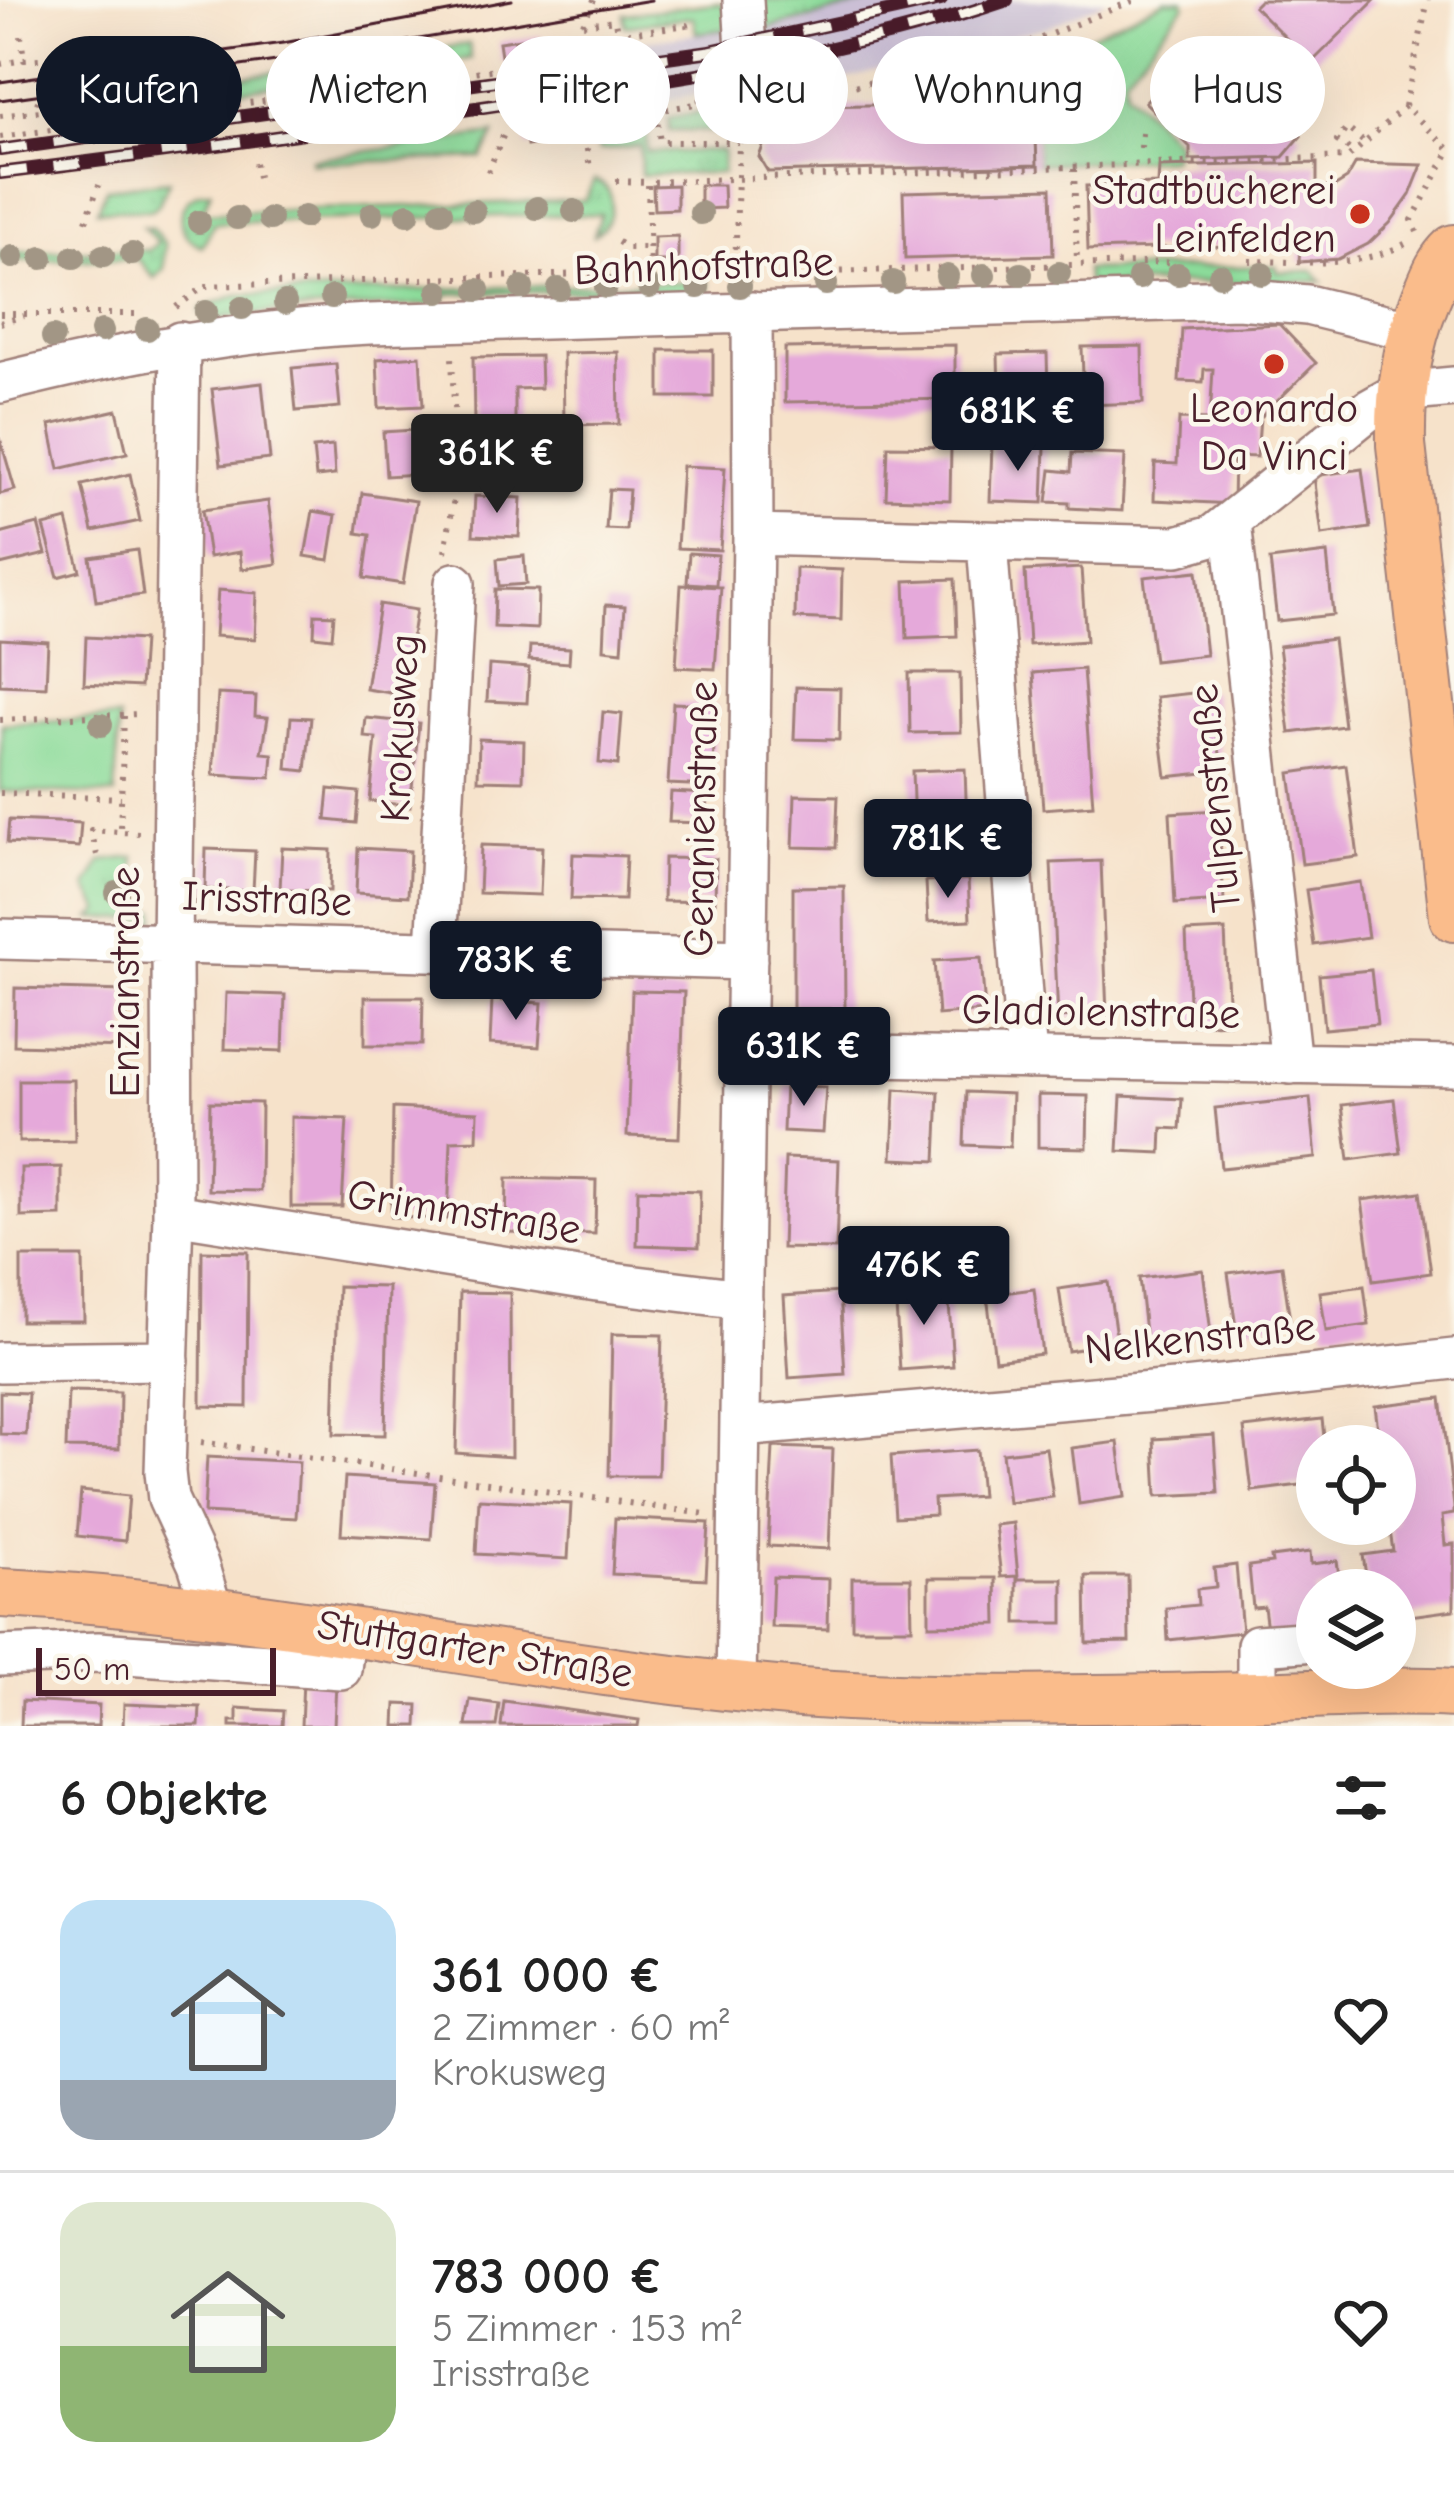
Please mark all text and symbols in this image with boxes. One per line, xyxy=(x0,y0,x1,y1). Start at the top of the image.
chip: Kaufen xyxy=(36,36,242,144)
chip: Mieten xyxy=(266,36,471,144)
chip: Filter xyxy=(495,36,670,144)
chip: Neu xyxy=(694,36,848,144)
chip: Wohnung xyxy=(872,36,1126,144)
chip: Haus xyxy=(1150,36,1325,144)
place label: Stadtbücherei Leinfelden xyxy=(1092,166,1336,263)
marker: Stadtbücherei Leinfelden xyxy=(1347,201,1373,227)
street label: Bahnhofstraße xyxy=(573,237,835,295)
marker: Leonardo Da Vinci xyxy=(1261,351,1287,377)
pin: 681K € xyxy=(920,372,1116,474)
place label: Leonardo Da Vinci xyxy=(1190,384,1358,481)
text: 681K € xyxy=(959,388,1077,433)
pin: 361K € xyxy=(399,414,595,516)
text: 361K € xyxy=(438,430,556,475)
street label: Krokusweg xyxy=(371,633,429,823)
street label: Geranienstraße xyxy=(674,681,728,957)
street label: Tulpenstraße xyxy=(1179,681,1251,915)
pin: 781K € xyxy=(850,799,1046,901)
text: 781K € xyxy=(891,815,1005,860)
street label: Enzianstraße xyxy=(101,866,150,1098)
street label: Irisstraße xyxy=(181,872,353,926)
pin: 783K € xyxy=(418,921,614,1023)
text: 783K € xyxy=(457,937,575,982)
street label: Gladiolenstraße xyxy=(961,985,1241,1039)
pin: 631K € xyxy=(706,1007,902,1109)
text: 631K € xyxy=(745,1023,863,1068)
street label: Grimmstraße xyxy=(344,1169,584,1255)
pin: 476K € xyxy=(826,1226,1022,1328)
text: 476K € xyxy=(865,1242,983,1287)
street label: Nelkenstraße xyxy=(1082,1302,1318,1374)
map controls xyxy=(1296,1425,1416,1689)
button: locate xyxy=(1296,1425,1416,1545)
button: layers xyxy=(1296,1569,1416,1689)
street label: Stuttgarter Straße xyxy=(314,1600,636,1698)
scale bar xyxy=(36,1642,276,1695)
text: 50 m xyxy=(54,1650,130,1688)
icon: filters xyxy=(1328,1765,1394,1831)
text: 6 Objekte xyxy=(60,1769,268,1828)
text: 361 000 € xyxy=(432,1946,663,2005)
icon: home xyxy=(156,1948,300,2092)
icon: heart xyxy=(1328,1987,1394,2053)
text: 2 Zimmer · 60 m² xyxy=(432,2005,729,2050)
text: Krokusweg xyxy=(432,2050,607,2095)
text: 783 000 € xyxy=(432,2247,664,2306)
icon: home xyxy=(156,2250,300,2394)
icon: heart xyxy=(1328,2289,1394,2355)
text: 5 Zimmer · 153 m² xyxy=(432,2306,741,2351)
text: Irisstraße xyxy=(432,2351,590,2396)

